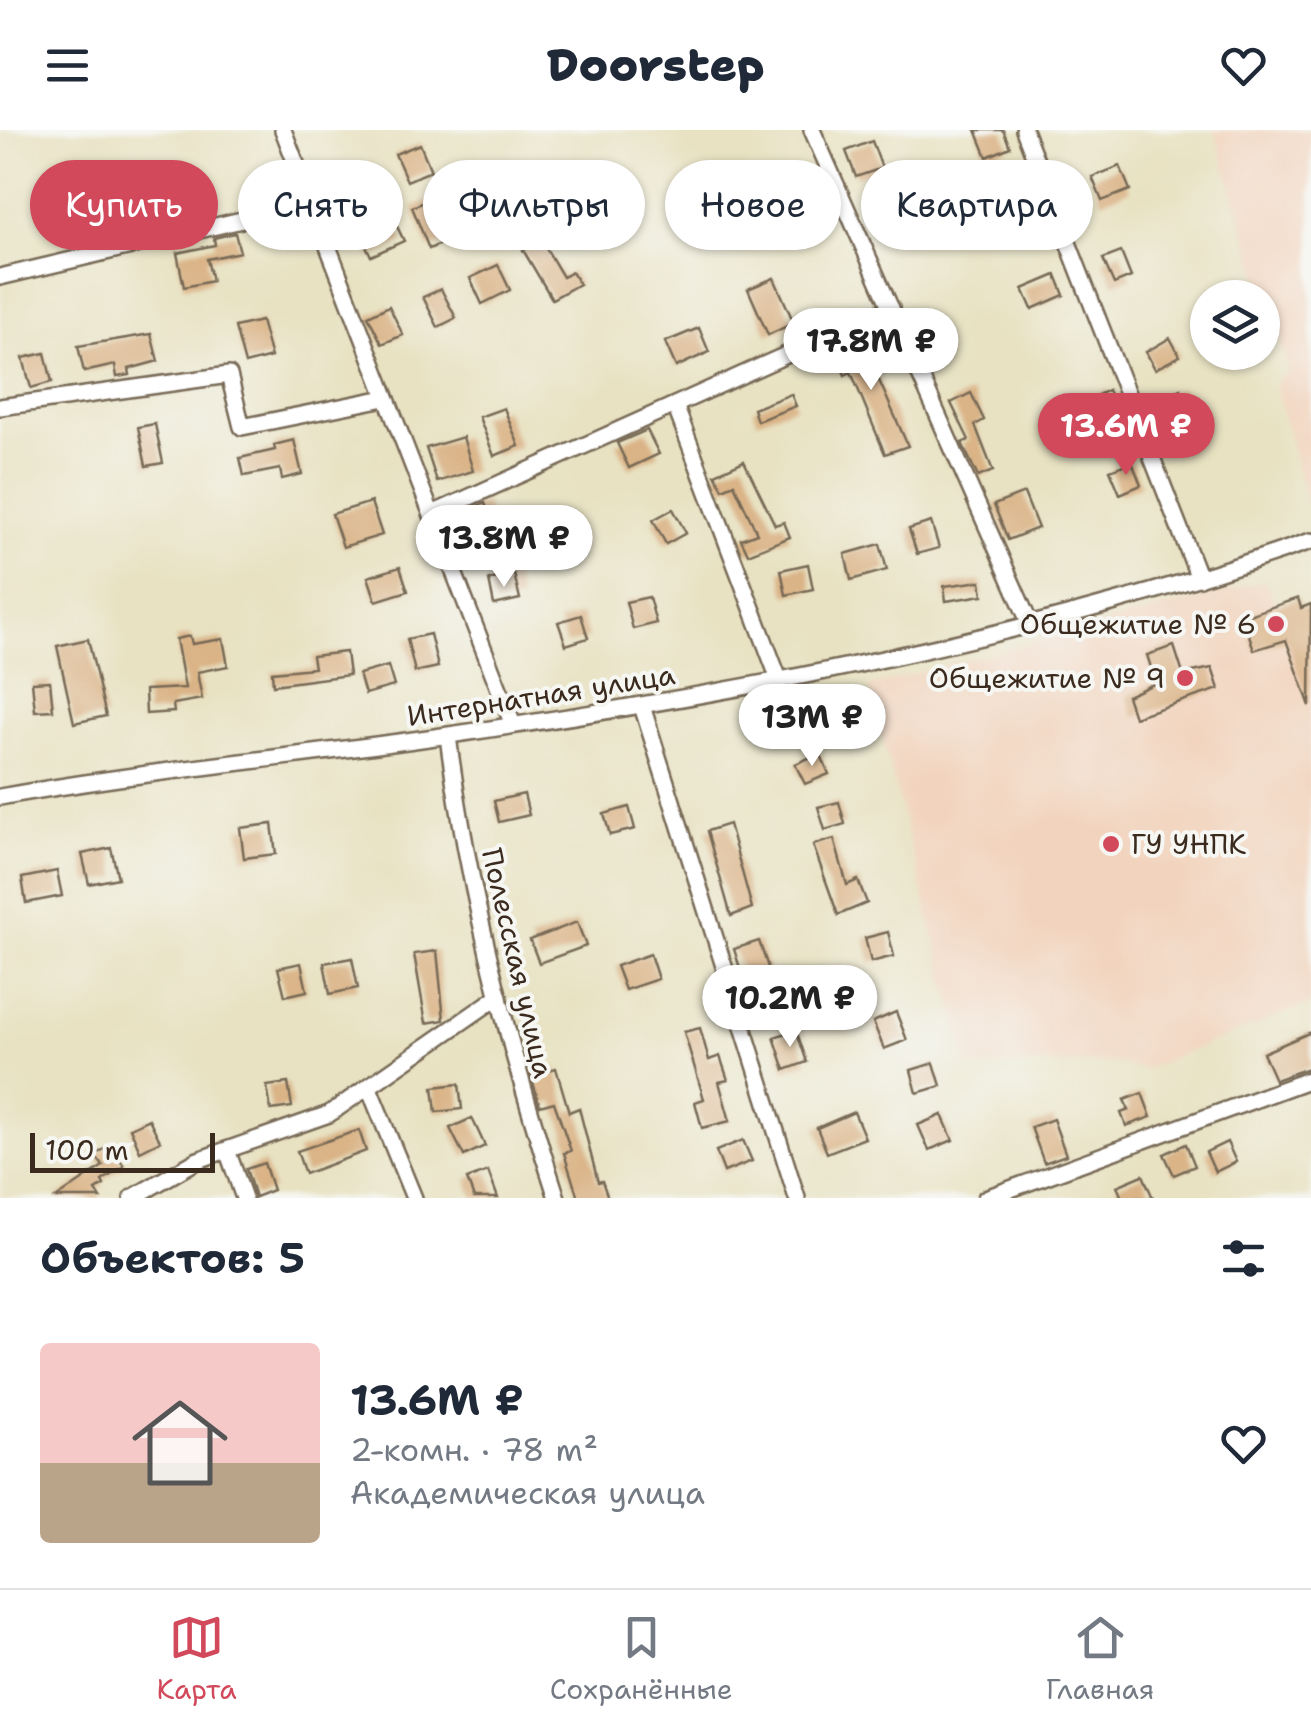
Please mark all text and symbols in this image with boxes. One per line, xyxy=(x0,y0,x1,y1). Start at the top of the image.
text: Doorstep xyxy=(546,35,765,95)
icon: menu xyxy=(40,38,95,93)
icon: heart xyxy=(1216,38,1271,93)
chip: Купить xyxy=(30,160,218,250)
chip: Снять xyxy=(238,160,403,250)
chip: Фильтры xyxy=(423,160,645,250)
chip: Новое xyxy=(665,160,841,250)
chip: Квартира xyxy=(861,160,1093,250)
map controls xyxy=(1190,280,1280,370)
button: layers xyxy=(1190,280,1280,370)
pin: 17.8M ₽ xyxy=(779,308,963,393)
text: 17.8M ₽ xyxy=(805,319,937,362)
pin: 13.6M ₽ xyxy=(1034,393,1218,478)
text: 13.6M ₽ xyxy=(1060,404,1192,447)
pin: 13.8M ₽ xyxy=(412,505,596,590)
text: 13.8M ₽ xyxy=(438,516,570,559)
place label: Общежитие № 6 xyxy=(1020,605,1256,643)
marker: Общежитие № 6 xyxy=(1265,613,1287,635)
street label: Интернатная улица xyxy=(404,655,678,735)
place label: Общежитие № 9 xyxy=(929,659,1165,697)
marker: Общежитие № 9 xyxy=(1174,667,1196,689)
pin: 13M ₽ xyxy=(742,684,882,769)
text: 13M ₽ xyxy=(761,695,863,738)
place label: ГУ УНПК xyxy=(1131,825,1246,863)
marker: ГУ УНПК xyxy=(1100,833,1122,855)
street label: Полесская улица xyxy=(473,844,563,1082)
pin: 10.2M ₽ xyxy=(698,965,882,1050)
text: 10.2M ₽ xyxy=(724,976,856,1019)
scale bar xyxy=(30,1128,215,1172)
text: 100 m xyxy=(45,1131,129,1169)
text: Объектов: 5 xyxy=(40,1230,305,1286)
icon: filters xyxy=(1216,1231,1271,1286)
text: 13.6M ₽ xyxy=(350,1372,524,1428)
icon: home xyxy=(120,1383,240,1503)
icon: heart xyxy=(1216,1416,1271,1471)
text: 2-комн. · 78 m² xyxy=(350,1428,598,1471)
text: Академическая улица xyxy=(350,1471,705,1514)
tab: Карта xyxy=(157,1610,237,1708)
tab: Сохранённые xyxy=(550,1610,733,1708)
tab: Главная xyxy=(1046,1610,1154,1708)

